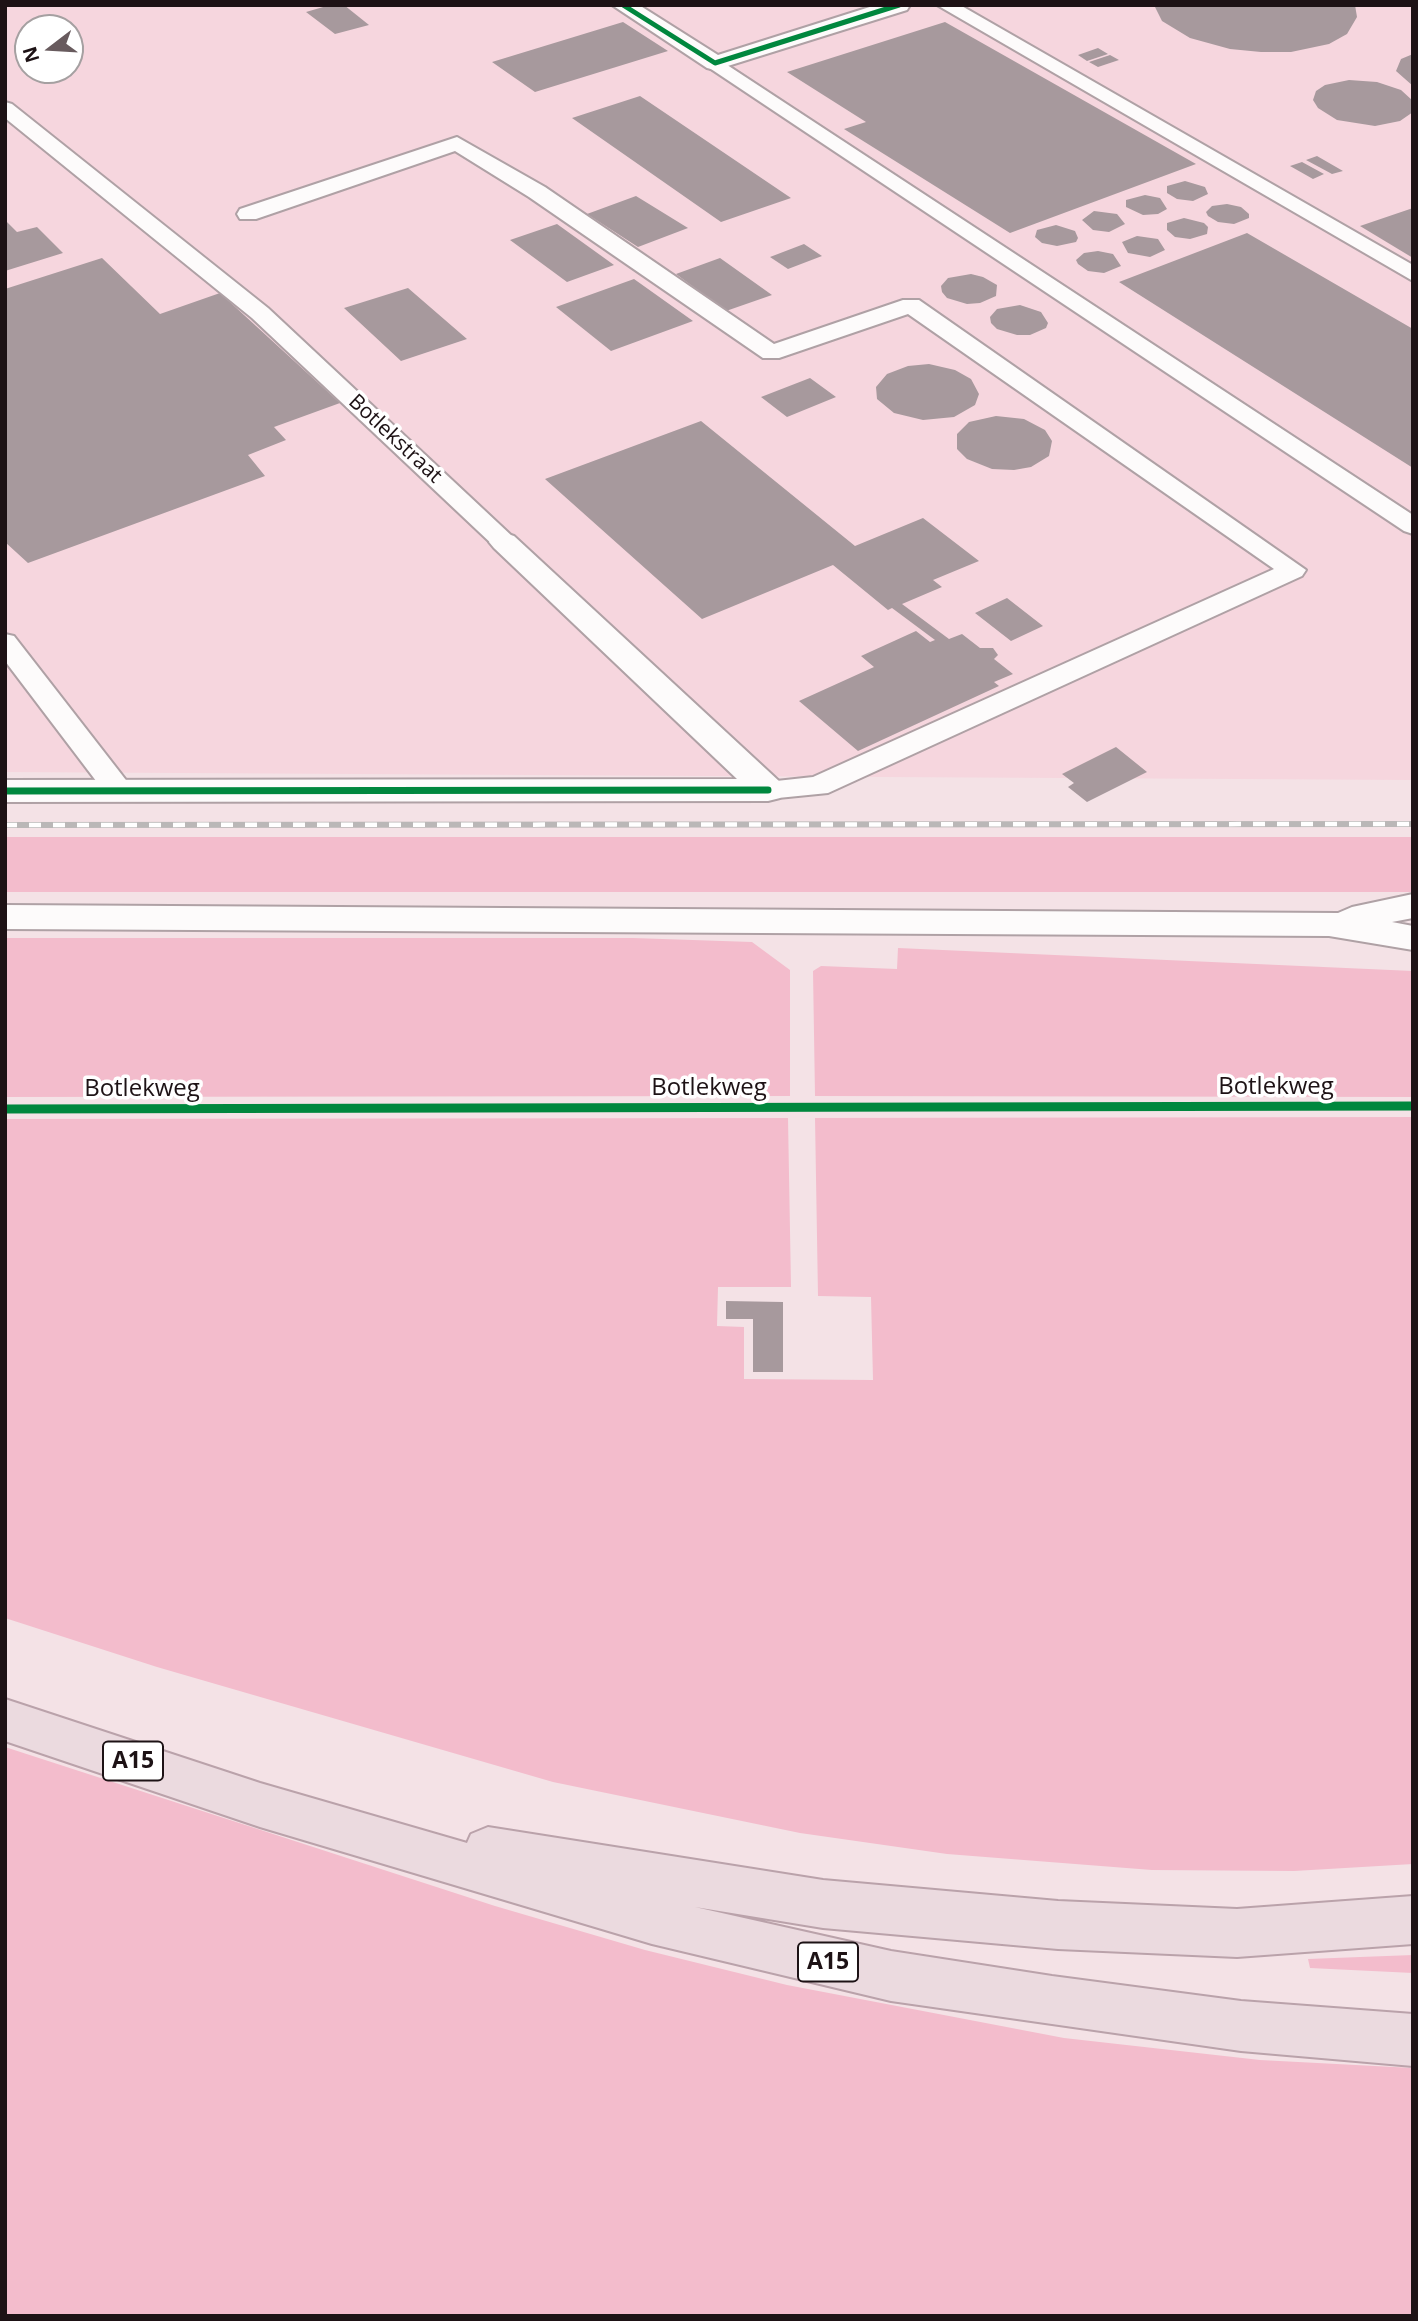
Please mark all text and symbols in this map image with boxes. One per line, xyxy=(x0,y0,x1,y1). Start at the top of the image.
north arrow xyxy=(14,14,84,84)
text: N xyxy=(16,43,46,66)
street label: Botlekstraat xyxy=(343,389,447,489)
street label: Botlekweg xyxy=(1218,1073,1334,1101)
street label: Botlekweg xyxy=(651,1074,767,1102)
street label: Botlekweg xyxy=(84,1075,200,1103)
road number: A15 xyxy=(103,1742,163,1780)
road number: A15 xyxy=(798,1942,858,1982)

